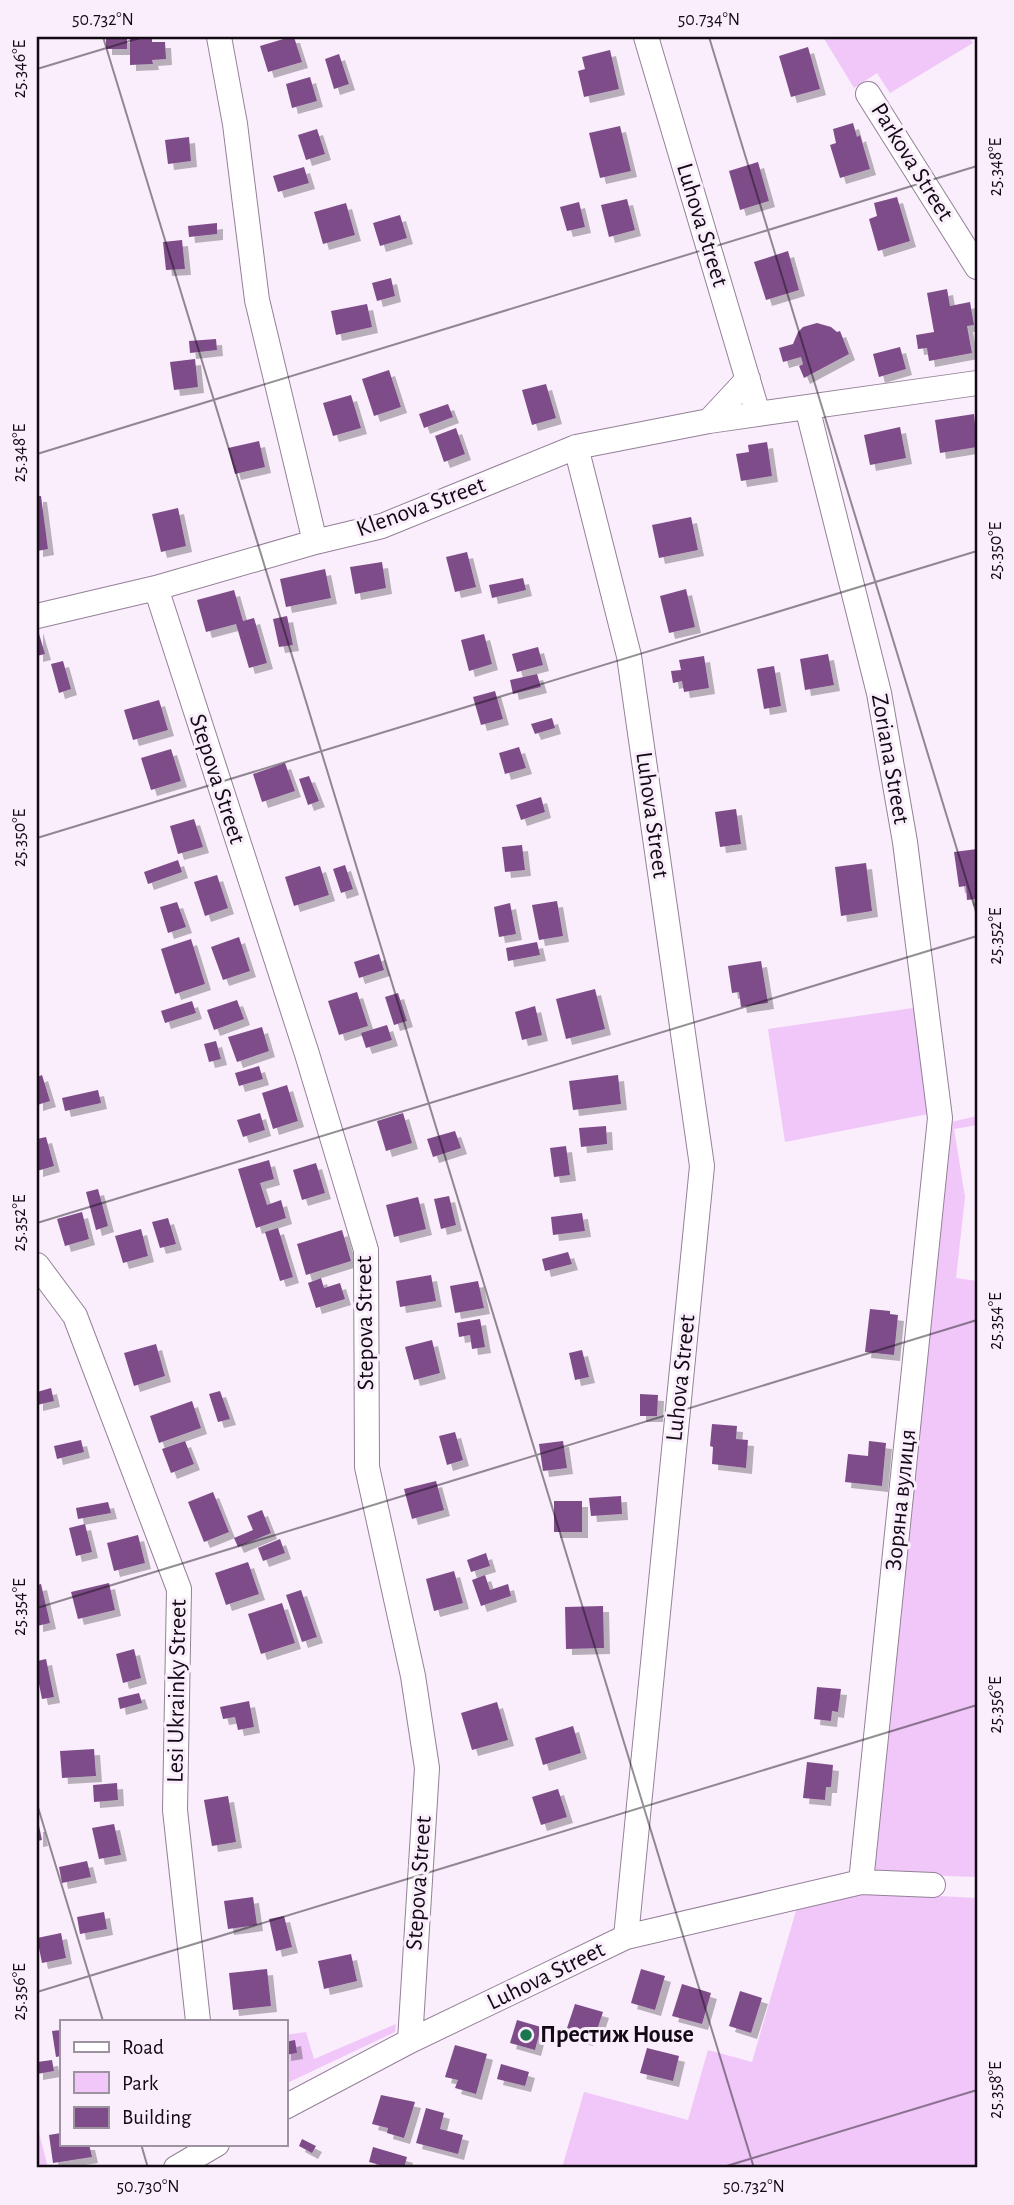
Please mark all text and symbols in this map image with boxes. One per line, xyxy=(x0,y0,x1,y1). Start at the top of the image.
text: 50.732°N xyxy=(72,11,134,29)
text: 50.734°N xyxy=(678,11,740,29)
text: 25.346°E xyxy=(11,40,29,98)
street label: Parkova Street xyxy=(866,99,958,225)
text: 25.348°E xyxy=(987,137,1005,196)
street label: Luhova Street xyxy=(672,161,732,290)
text: 25.348°E xyxy=(11,423,29,482)
street label: Klenova Street xyxy=(353,472,489,541)
text: 25.350°E xyxy=(987,522,1005,580)
street label: Zoriana Street xyxy=(867,692,913,826)
street label: Stepova Street xyxy=(185,711,249,847)
street label: Luhova Street xyxy=(631,750,673,880)
text: 25.350°E xyxy=(11,809,29,867)
text: 25.352°E xyxy=(987,907,1005,964)
text: 25.352°E xyxy=(11,1194,29,1251)
street label: Stepova Street xyxy=(352,1255,378,1391)
text: 25.354°E xyxy=(987,1292,1005,1350)
street label: Luhova Street xyxy=(662,1313,700,1443)
street label: Зоряна вулиця xyxy=(882,1428,920,1572)
text: 25.354°E xyxy=(11,1578,29,1636)
street label: Lesi Ukrainky Street xyxy=(163,1599,191,1783)
text: 25.356°E xyxy=(987,1676,1005,1734)
street label: Stepova Street xyxy=(402,1815,436,1951)
street label: Luhova Street xyxy=(483,1937,609,2015)
text: 25.356°E xyxy=(11,1963,29,2021)
legend xyxy=(60,2020,287,2146)
place label: Престиж House xyxy=(540,2023,694,2047)
marker: Престиж House xyxy=(518,2027,534,2043)
text: Road xyxy=(122,2037,164,2058)
text: 25.358°E xyxy=(987,2061,1005,2119)
text: Park xyxy=(122,2073,159,2094)
text: Building xyxy=(122,2107,192,2128)
text: 50.730°N xyxy=(116,2178,180,2196)
text: 50.732°N xyxy=(723,2178,785,2196)

